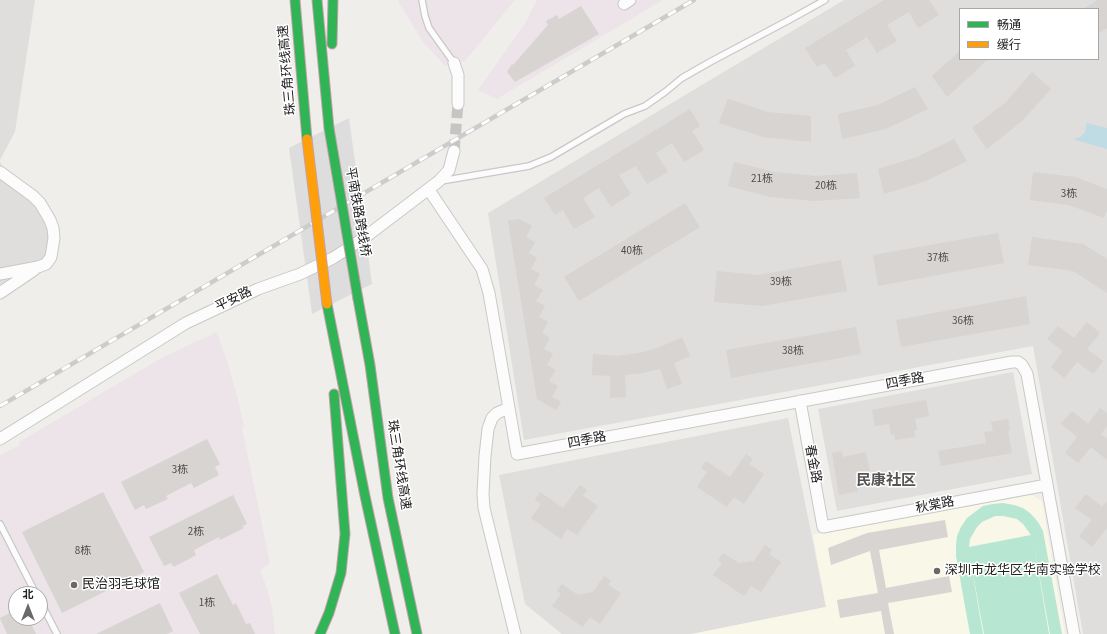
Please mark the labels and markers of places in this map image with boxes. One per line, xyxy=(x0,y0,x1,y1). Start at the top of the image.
place label: 深圳市龙华区华南实验学校 xyxy=(945,563,1101,579)
marker: 深圳市龙华区华南实验学校 xyxy=(932,566,942,576)
place label: 民治羽毛球馆 xyxy=(82,577,160,593)
marker: 民治羽毛球馆 xyxy=(69,580,79,590)

